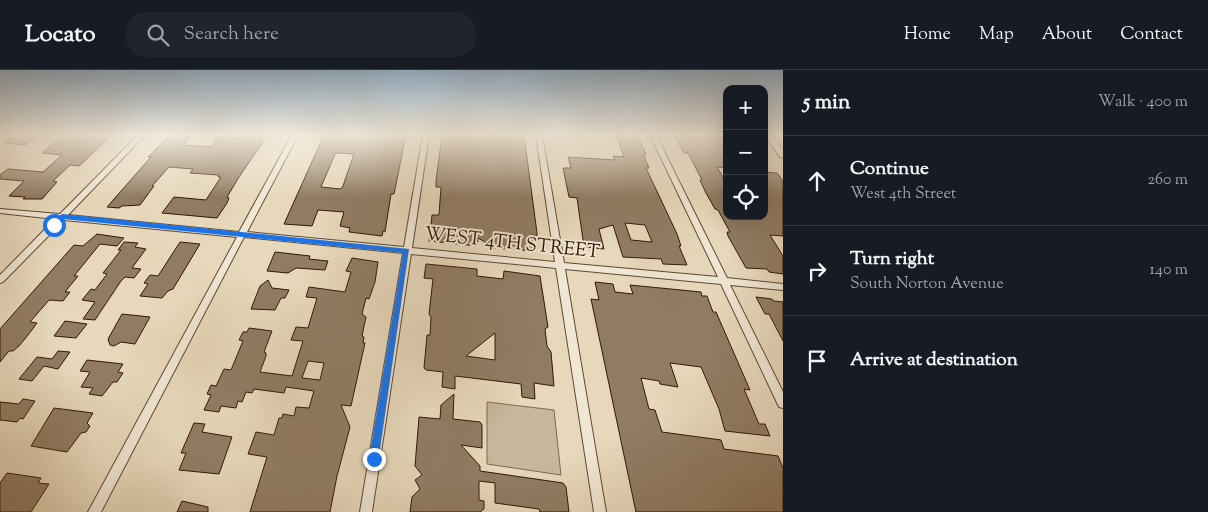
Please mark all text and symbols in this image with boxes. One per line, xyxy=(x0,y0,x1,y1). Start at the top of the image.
search box xyxy=(126,12,476,57)
text: Locato xyxy=(25,18,96,52)
icon: search xyxy=(144,21,172,49)
text: Search here xyxy=(184,21,279,48)
text: Home xyxy=(904,22,951,48)
text: Map xyxy=(979,22,1014,48)
text: About xyxy=(1042,22,1092,48)
text: Contact xyxy=(1120,22,1183,48)
map controls xyxy=(723,85,768,220)
button: + xyxy=(723,85,768,130)
text: 5 min xyxy=(803,88,850,118)
text: Walk · 400 m xyxy=(1098,91,1188,114)
button: − xyxy=(723,130,768,175)
text: Continue xyxy=(850,156,929,183)
icon: ahead xyxy=(803,167,831,195)
text: 260 m xyxy=(1147,169,1188,192)
button: locate xyxy=(723,175,768,220)
text: West 4th Street xyxy=(850,183,956,206)
route start xyxy=(43,214,66,237)
street label: WEST 4TH STREET xyxy=(423,221,601,267)
text: Turn right xyxy=(850,246,934,273)
icon: right xyxy=(803,257,831,285)
text: 140 m xyxy=(1150,259,1188,282)
text: South Norton Avenue xyxy=(850,273,1004,296)
icon: arrive xyxy=(803,347,831,375)
text: Arrive at destination xyxy=(850,347,1018,374)
route end xyxy=(363,448,386,471)

